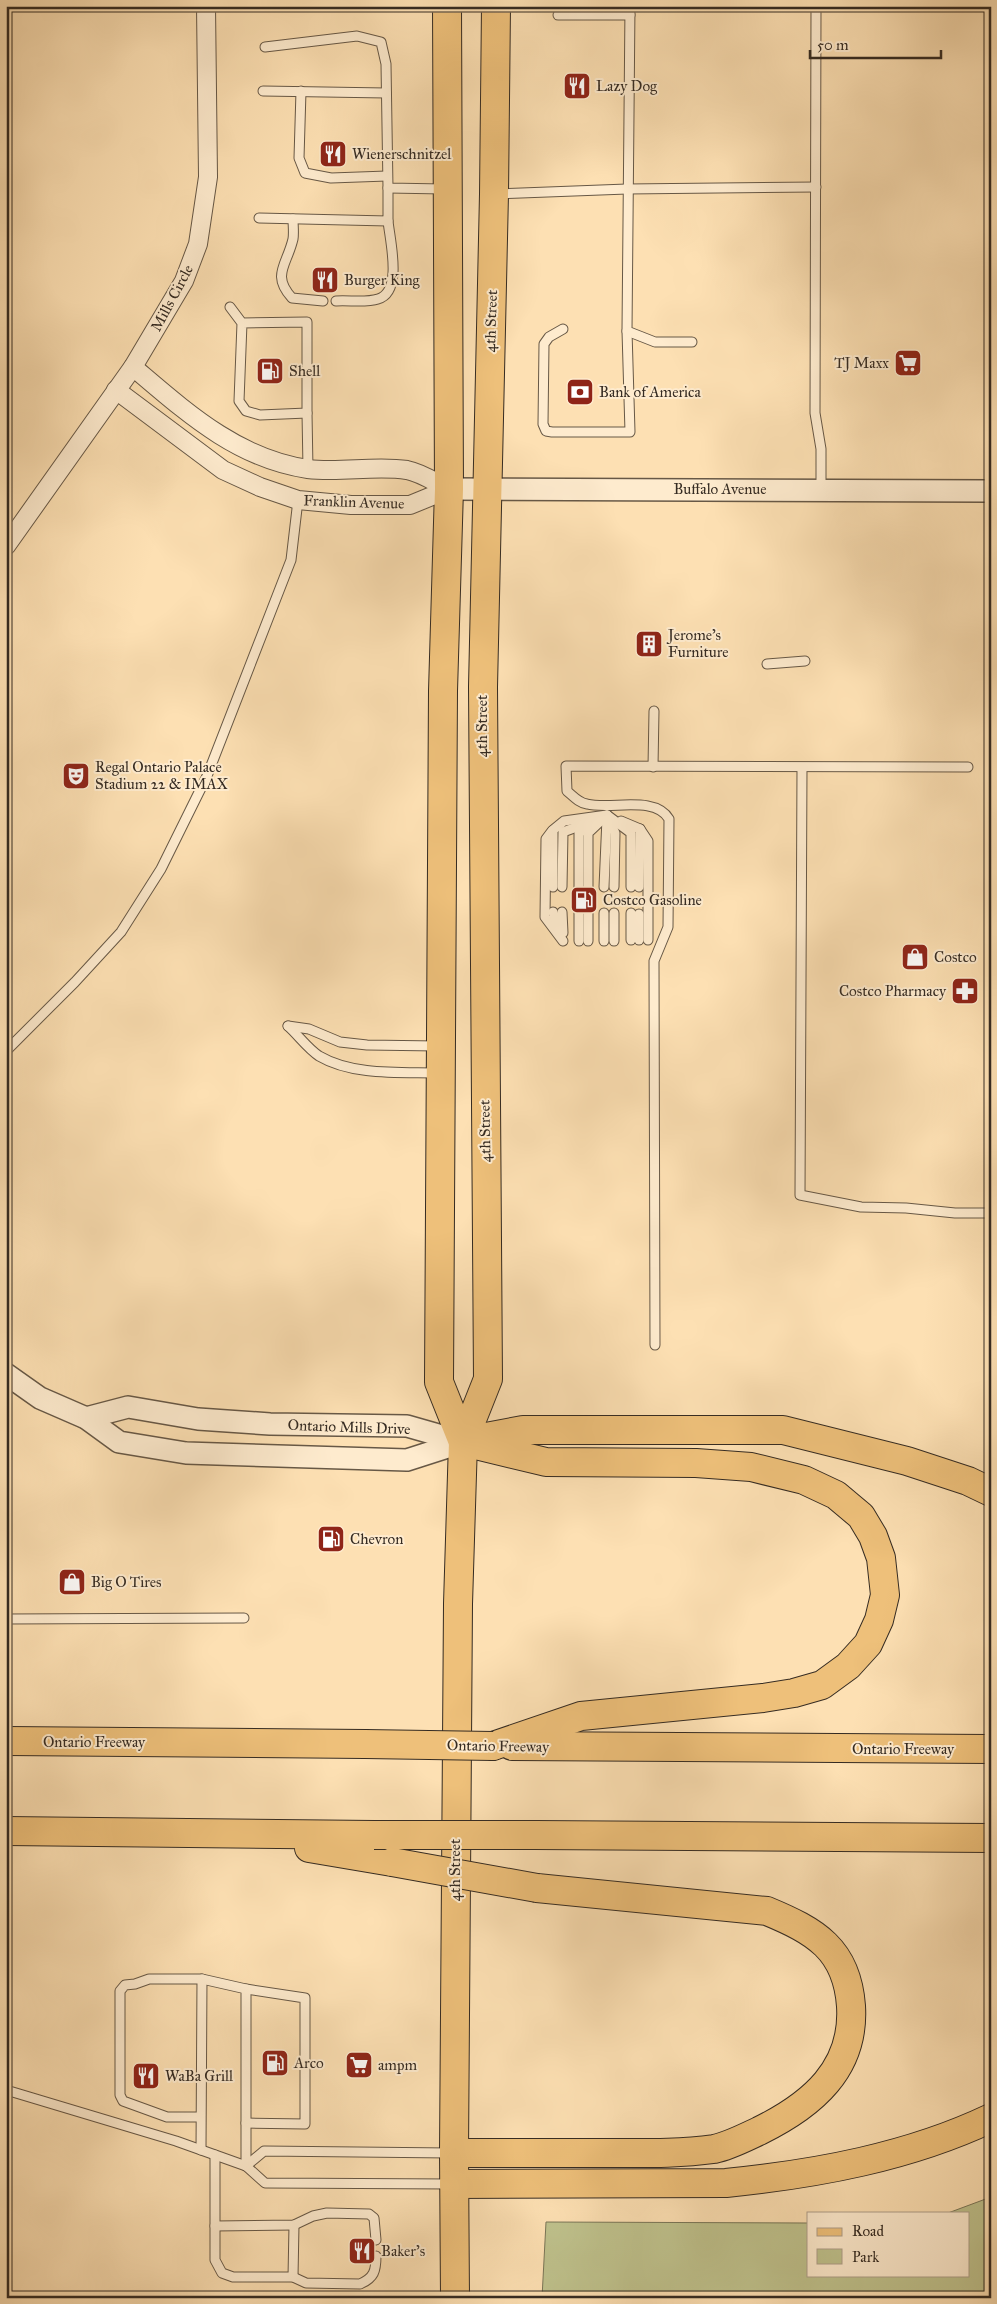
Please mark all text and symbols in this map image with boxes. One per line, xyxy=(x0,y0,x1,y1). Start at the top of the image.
scale bar xyxy=(810,28,941,60)
text: 50 m xyxy=(817,36,849,54)
restaurant icon: Lazy Dog xyxy=(562,71,592,101)
place label: Lazy Dog xyxy=(596,77,658,95)
restaurant icon: Wienerschnitzel xyxy=(318,139,348,169)
place label: Wienerschnitzel xyxy=(352,145,452,163)
street label: Mills Circle xyxy=(147,262,197,334)
restaurant icon: Burger King xyxy=(310,265,340,295)
place label: Burger King xyxy=(344,271,421,289)
street label: 4th Street xyxy=(481,289,501,353)
supermarket icon: TJ Maxx xyxy=(893,348,923,378)
place label: TJ Maxx xyxy=(834,354,889,373)
fuel station icon: Shell xyxy=(255,356,285,386)
place label: Shell xyxy=(289,362,321,380)
bank icon: Bank of America xyxy=(565,377,595,407)
place label: Bank of America xyxy=(599,383,701,401)
street label: Buffalo Avenue xyxy=(673,480,767,498)
street label: Franklin Avenue xyxy=(303,491,405,513)
place label: Jerome's Furniture xyxy=(666,626,729,661)
building icon: Jerome's Furniture xyxy=(634,629,664,659)
street label: 4th Street xyxy=(473,694,491,757)
place label: Regal Ontario Palace Stadium 22 & IMAX xyxy=(95,758,229,793)
theatre icon: Regal Ontario Palace Stadium 22 & IMAX xyxy=(61,761,91,791)
fuel station icon: Costco Gasoline xyxy=(569,885,599,915)
place label: Costco Gasoline xyxy=(603,891,702,909)
shop icon: Costco xyxy=(900,942,930,972)
place label: Costco xyxy=(934,948,977,966)
pharmacy icon: Costco Pharmacy xyxy=(950,976,980,1006)
place label: Costco Pharmacy xyxy=(839,982,947,1000)
street label: 4th Street xyxy=(475,1099,495,1162)
street label: Ontario Mills Drive xyxy=(287,1416,411,1438)
fuel station icon: Chevron xyxy=(316,1524,346,1554)
place label: Chevron xyxy=(350,1530,403,1548)
shop icon: Big O Tires xyxy=(57,1567,87,1597)
place label: Big O Tires xyxy=(91,1573,162,1591)
street label: Ontario Freeway xyxy=(43,1733,146,1751)
street label: Ontario Freeway xyxy=(447,1736,550,1756)
street label: Ontario Freeway xyxy=(852,1740,955,1758)
street label: 4th Street xyxy=(446,1838,464,1901)
fuel station icon: Arco xyxy=(260,2048,290,2078)
supermarket icon: ampm xyxy=(344,2050,374,2080)
place label: Arco xyxy=(293,2054,324,2072)
place label: ampm xyxy=(378,2056,417,2074)
restaurant icon: WaBa Grill xyxy=(131,2061,161,2091)
place label: WaBa Grill xyxy=(165,2067,234,2085)
legend xyxy=(807,2212,970,2276)
text: Road xyxy=(852,2222,884,2240)
restaurant icon: Baker's xyxy=(347,2236,377,2266)
place label: Baker's xyxy=(381,2242,425,2260)
text: Park xyxy=(852,2248,879,2266)

